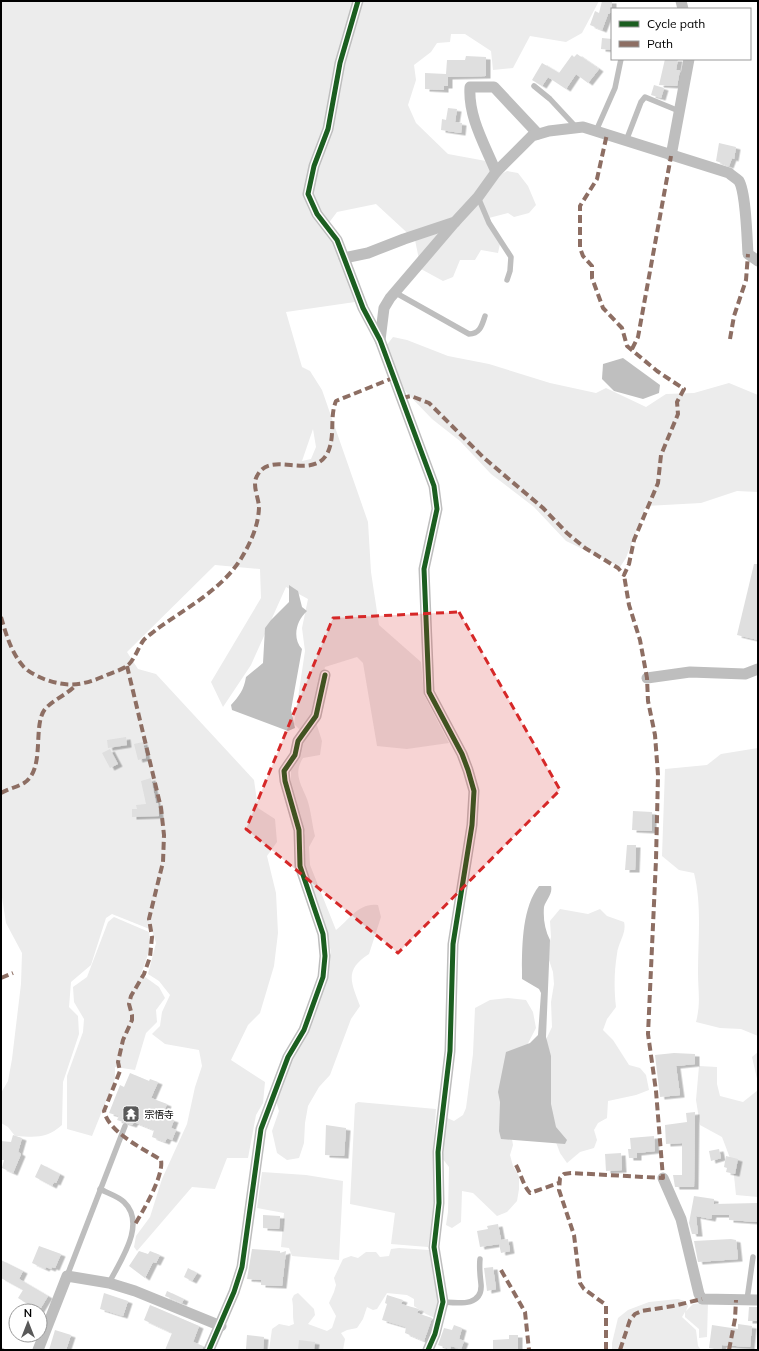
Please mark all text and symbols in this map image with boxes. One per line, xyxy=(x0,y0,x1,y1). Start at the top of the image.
legend xyxy=(611,8,751,60)
text: Cycle path xyxy=(647,16,705,31)
text: Path xyxy=(647,36,673,51)
temple icon: 宗悟寺 xyxy=(121,1104,141,1124)
place label: 宗悟寺 xyxy=(144,1108,174,1121)
north arrow xyxy=(8,1303,48,1343)
text: N xyxy=(24,1306,32,1320)

